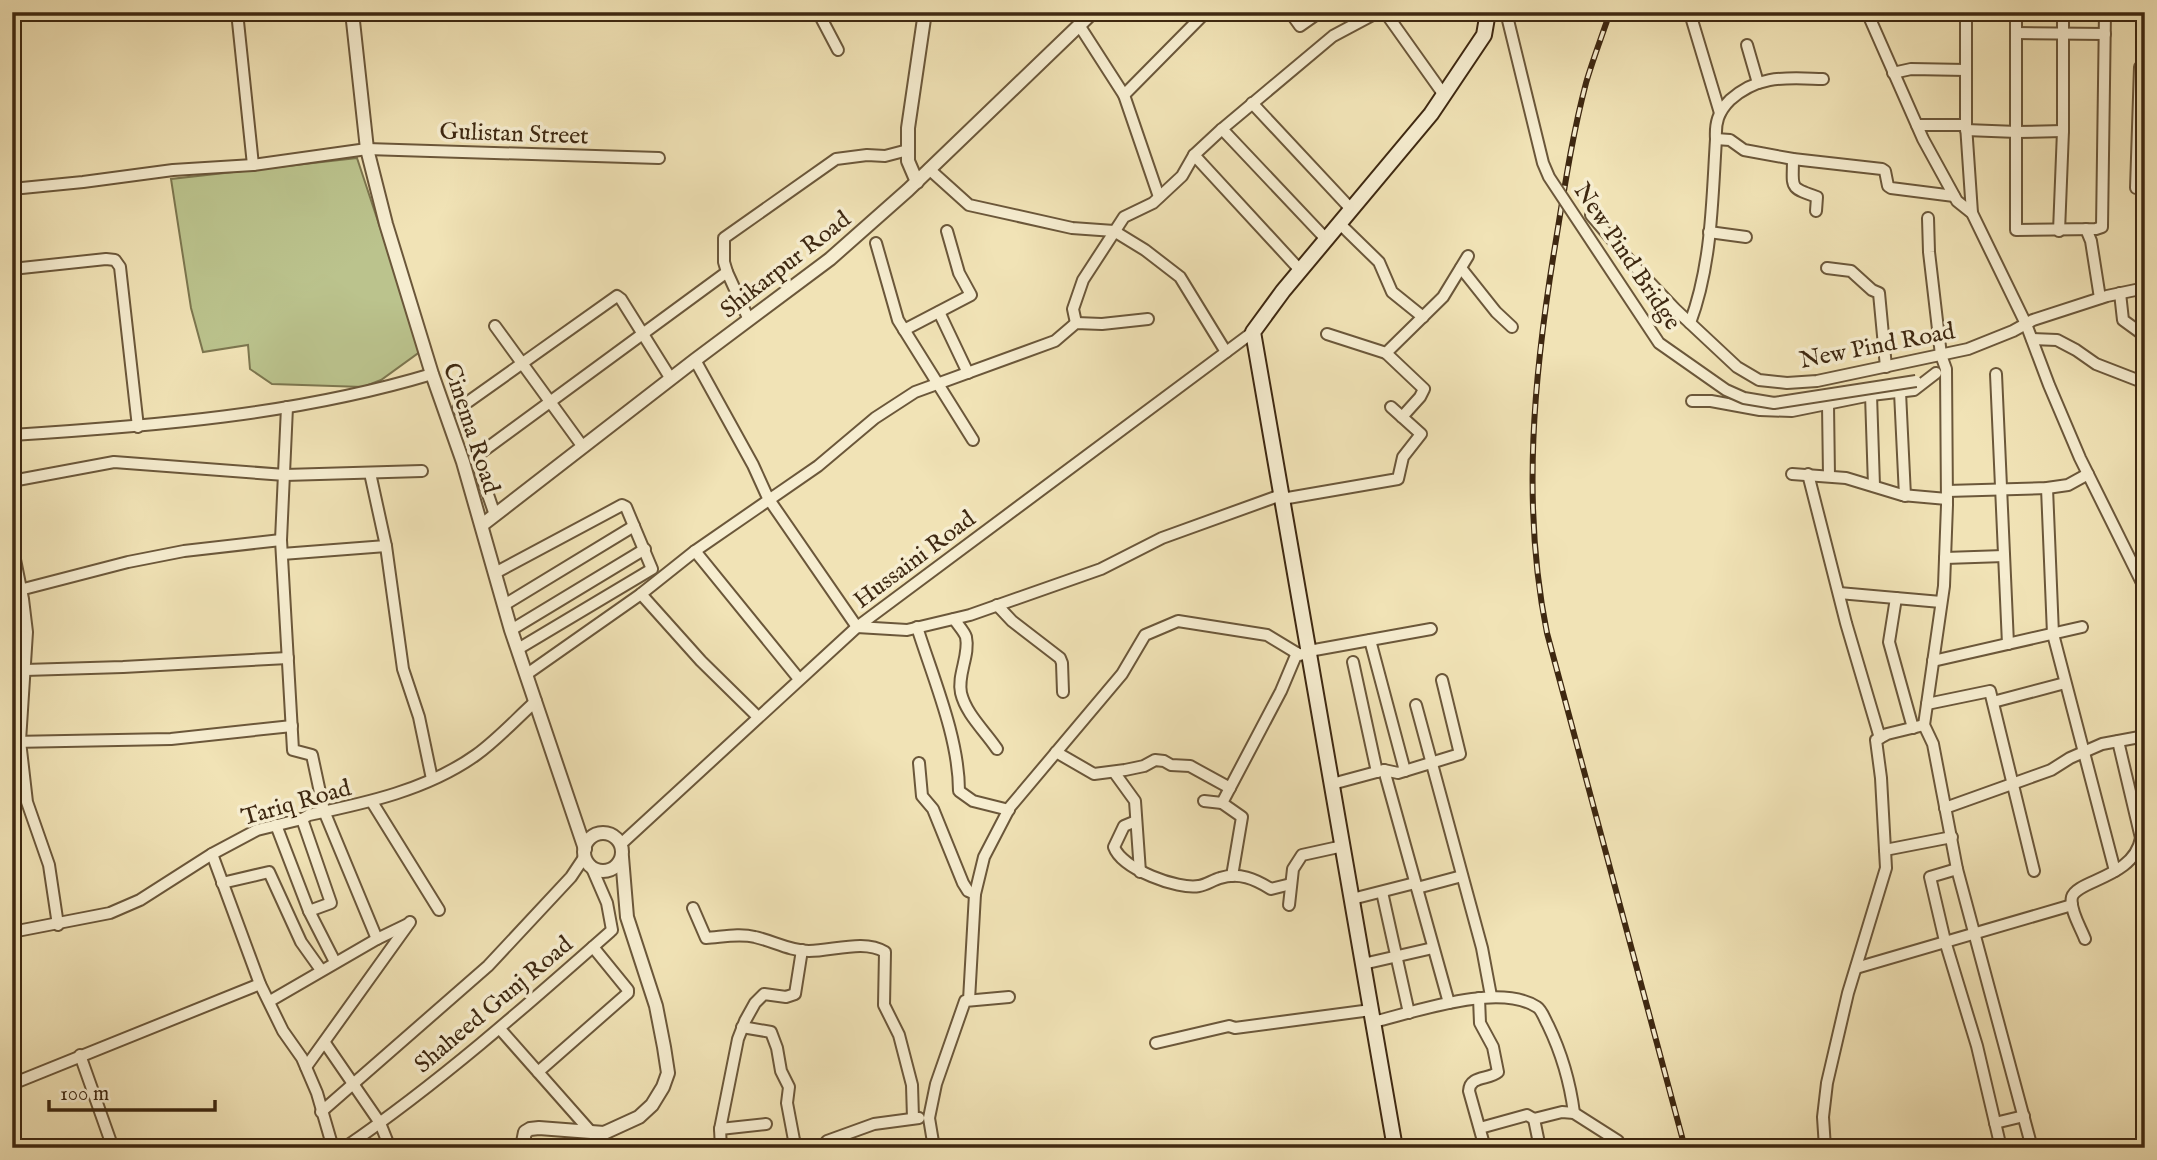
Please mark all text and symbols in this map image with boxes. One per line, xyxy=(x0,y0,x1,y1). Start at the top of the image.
street label: Gulistan Street xyxy=(439,116,589,153)
street label: New Pind Bridge xyxy=(1566,177,1687,336)
street label: Shikarpur Road xyxy=(714,204,858,326)
street label: New Pind Road xyxy=(1797,316,1958,377)
street label: Cinema Road xyxy=(435,359,506,498)
street label: Hussaini Road xyxy=(848,504,982,616)
street label: Tariq Road xyxy=(238,773,355,834)
street label: Shaheed Gunj Road xyxy=(408,930,580,1081)
scale bar xyxy=(49,1069,215,1113)
text: 100 m xyxy=(60,1081,109,1108)

